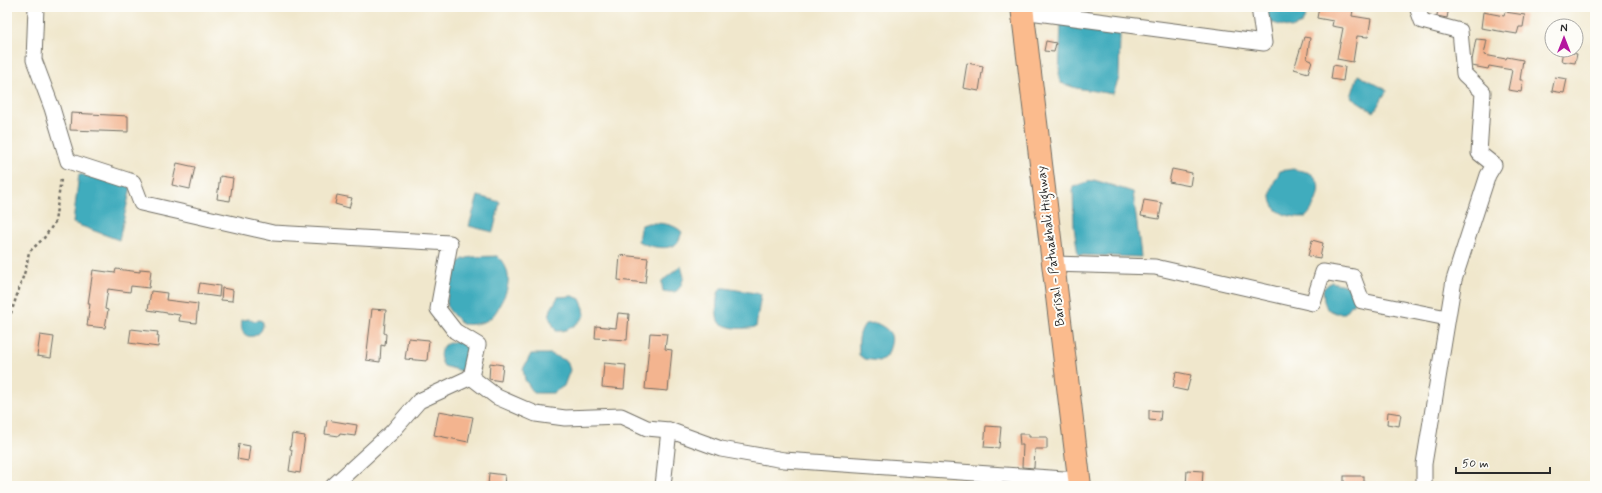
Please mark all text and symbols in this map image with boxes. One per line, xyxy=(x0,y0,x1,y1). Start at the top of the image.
north arrow xyxy=(1544,18,1584,58)
text: N xyxy=(1560,22,1568,36)
street label: Barisal - Patuakhali Highway xyxy=(1033,164,1071,327)
scale bar xyxy=(1456,449,1550,475)
text: 50 m xyxy=(1462,456,1489,472)

